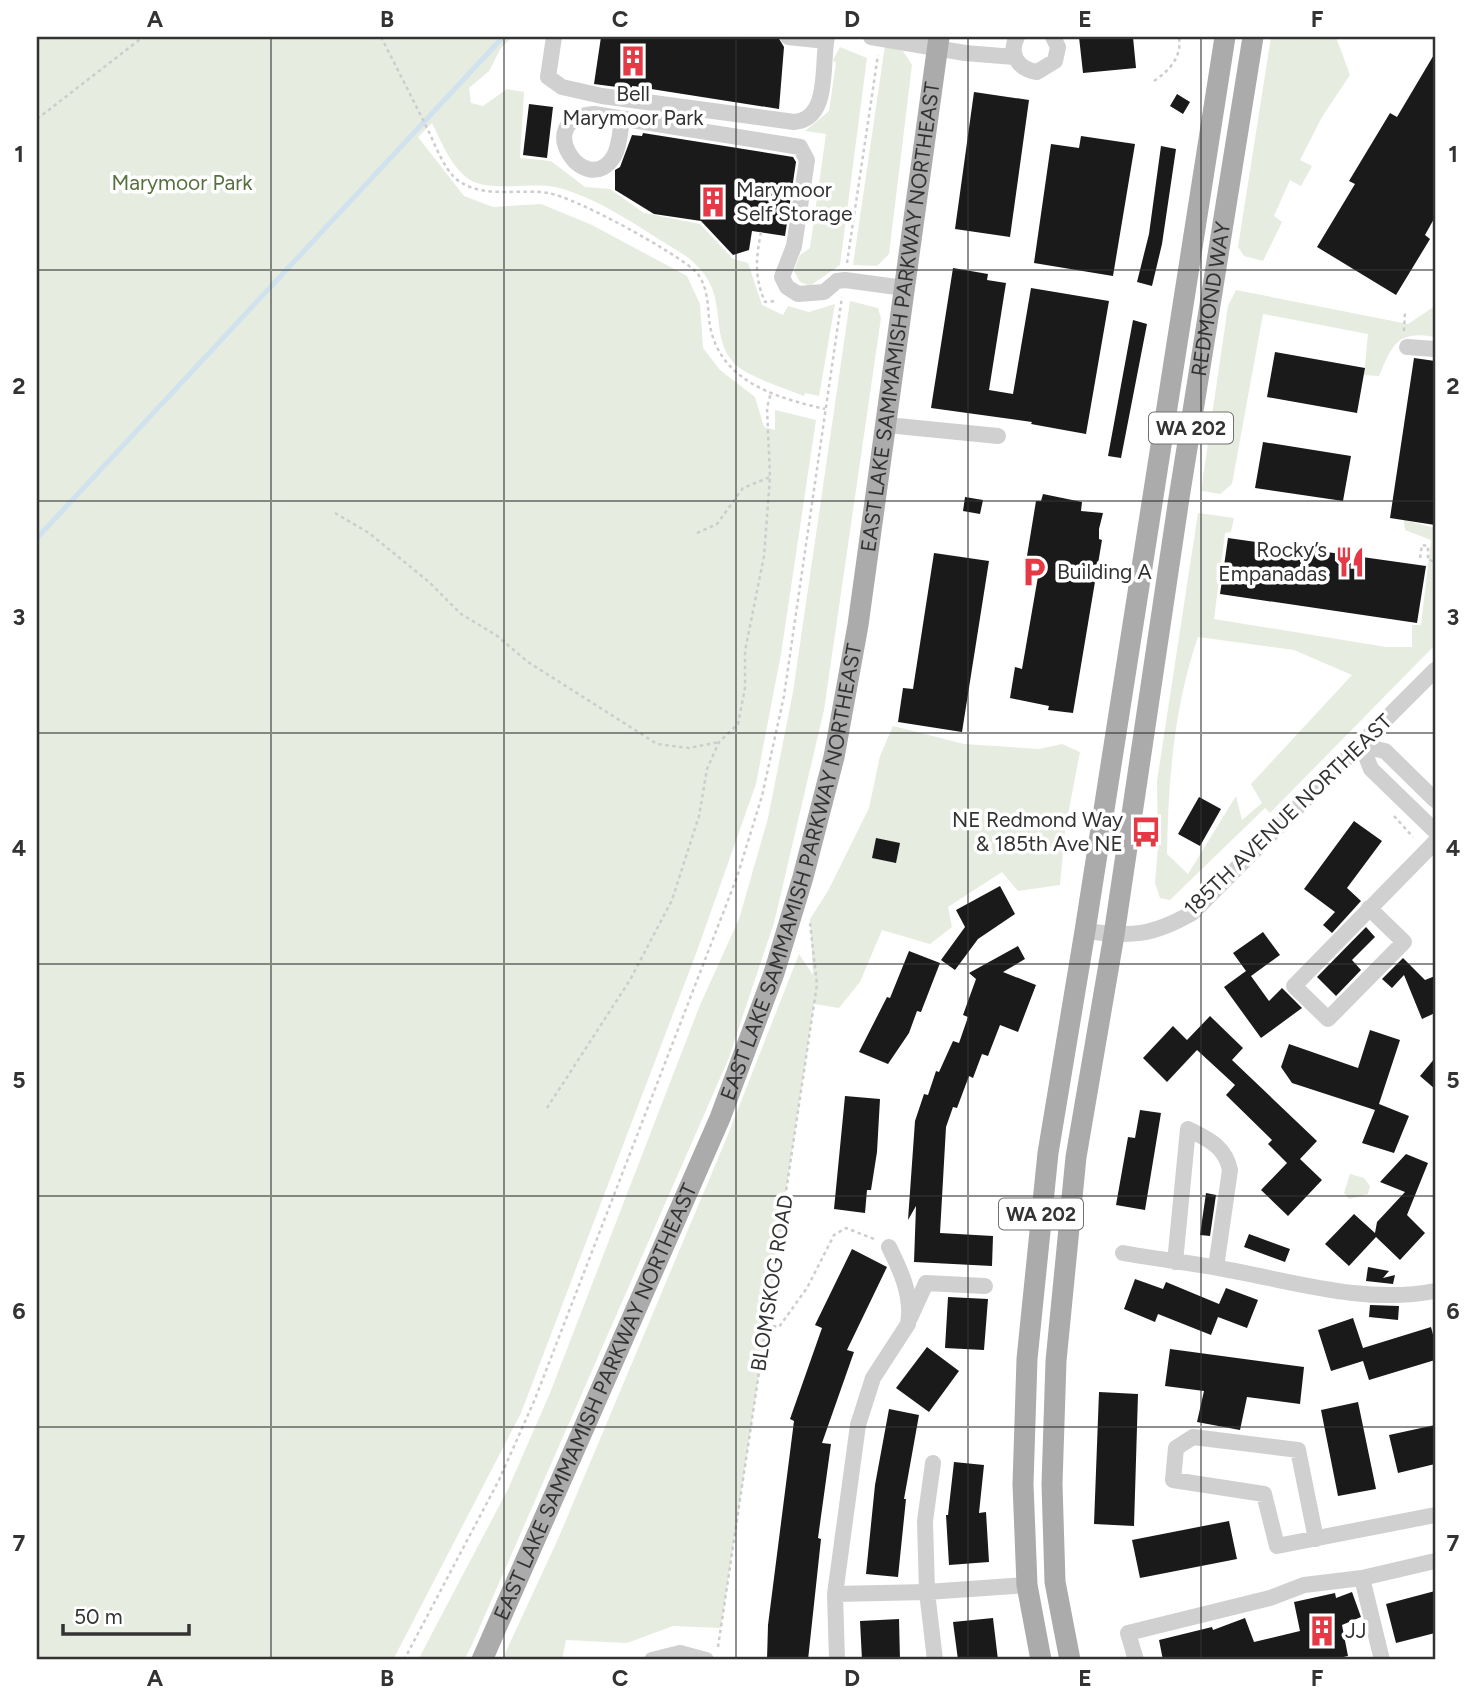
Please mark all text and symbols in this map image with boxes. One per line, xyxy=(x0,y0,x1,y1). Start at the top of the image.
text: A xyxy=(147,5,164,33)
text: B xyxy=(380,5,394,33)
text: C xyxy=(612,5,629,33)
text: D xyxy=(844,5,860,33)
text: E xyxy=(1078,5,1092,33)
text: F xyxy=(1311,5,1324,33)
building icon: Bell Marymoor Park xyxy=(616,44,650,78)
street label: EAST LAKE SAMMAMISH PARKWAY NORTHEAST xyxy=(855,80,945,553)
place label: Bell Marymoor Park xyxy=(562,81,704,130)
text: 1 xyxy=(14,140,24,168)
text: 1 xyxy=(1448,140,1458,168)
park label: Marymoor Park xyxy=(111,170,253,195)
place label: Marymoor Self Storage xyxy=(736,177,852,226)
building icon: Marymoor Self Storage xyxy=(696,185,730,219)
street label: REDMOND WAY xyxy=(1186,220,1235,378)
text: 2 xyxy=(12,372,26,400)
text: 2 xyxy=(1446,372,1460,400)
road number: WA 202 xyxy=(1149,412,1233,444)
place label: Rocky’s Empanadas xyxy=(1218,537,1327,586)
restaurant icon: Rocky’s Empanadas xyxy=(1333,545,1367,579)
parking icon: Building A xyxy=(1017,555,1051,589)
place label: Building A xyxy=(1057,559,1152,584)
text: 3 xyxy=(13,603,25,631)
text: 3 xyxy=(1447,603,1459,631)
street label: EAST LAKE SAMMAMISH PARKWAY NORTHEAST xyxy=(715,641,866,1103)
street label: 185TH AVENUE NORTHEAST xyxy=(1179,708,1397,921)
place label: NE Redmond Way & 185th Ave NE xyxy=(952,807,1123,856)
bus stop icon: NE Redmond Way & 185th Ave NE xyxy=(1129,815,1163,849)
text: 4 xyxy=(12,834,26,862)
text: 4 xyxy=(1446,834,1460,862)
text: 5 xyxy=(12,1066,26,1094)
text: 5 xyxy=(1446,1066,1460,1094)
street label: EAST LAKE SAMMAMISH PARKWAY NORTHEAST xyxy=(488,1179,702,1624)
street label: BLOMSKOG ROAD xyxy=(745,1193,798,1373)
road number: WA 202 xyxy=(999,1198,1083,1230)
text: 6 xyxy=(12,1297,26,1325)
text: 6 xyxy=(1446,1297,1460,1325)
text: 7 xyxy=(13,1529,26,1557)
text: 7 xyxy=(1447,1529,1460,1557)
scale bar xyxy=(63,1592,189,1636)
text: 50 m xyxy=(74,1604,123,1629)
building icon: JJ xyxy=(1305,1614,1339,1648)
place label: JJ xyxy=(1345,1618,1367,1643)
text: A xyxy=(147,1664,164,1692)
text: B xyxy=(380,1664,394,1692)
text: C xyxy=(612,1664,629,1692)
text: D xyxy=(844,1664,860,1692)
text: E xyxy=(1078,1664,1092,1692)
text: F xyxy=(1311,1664,1324,1692)

